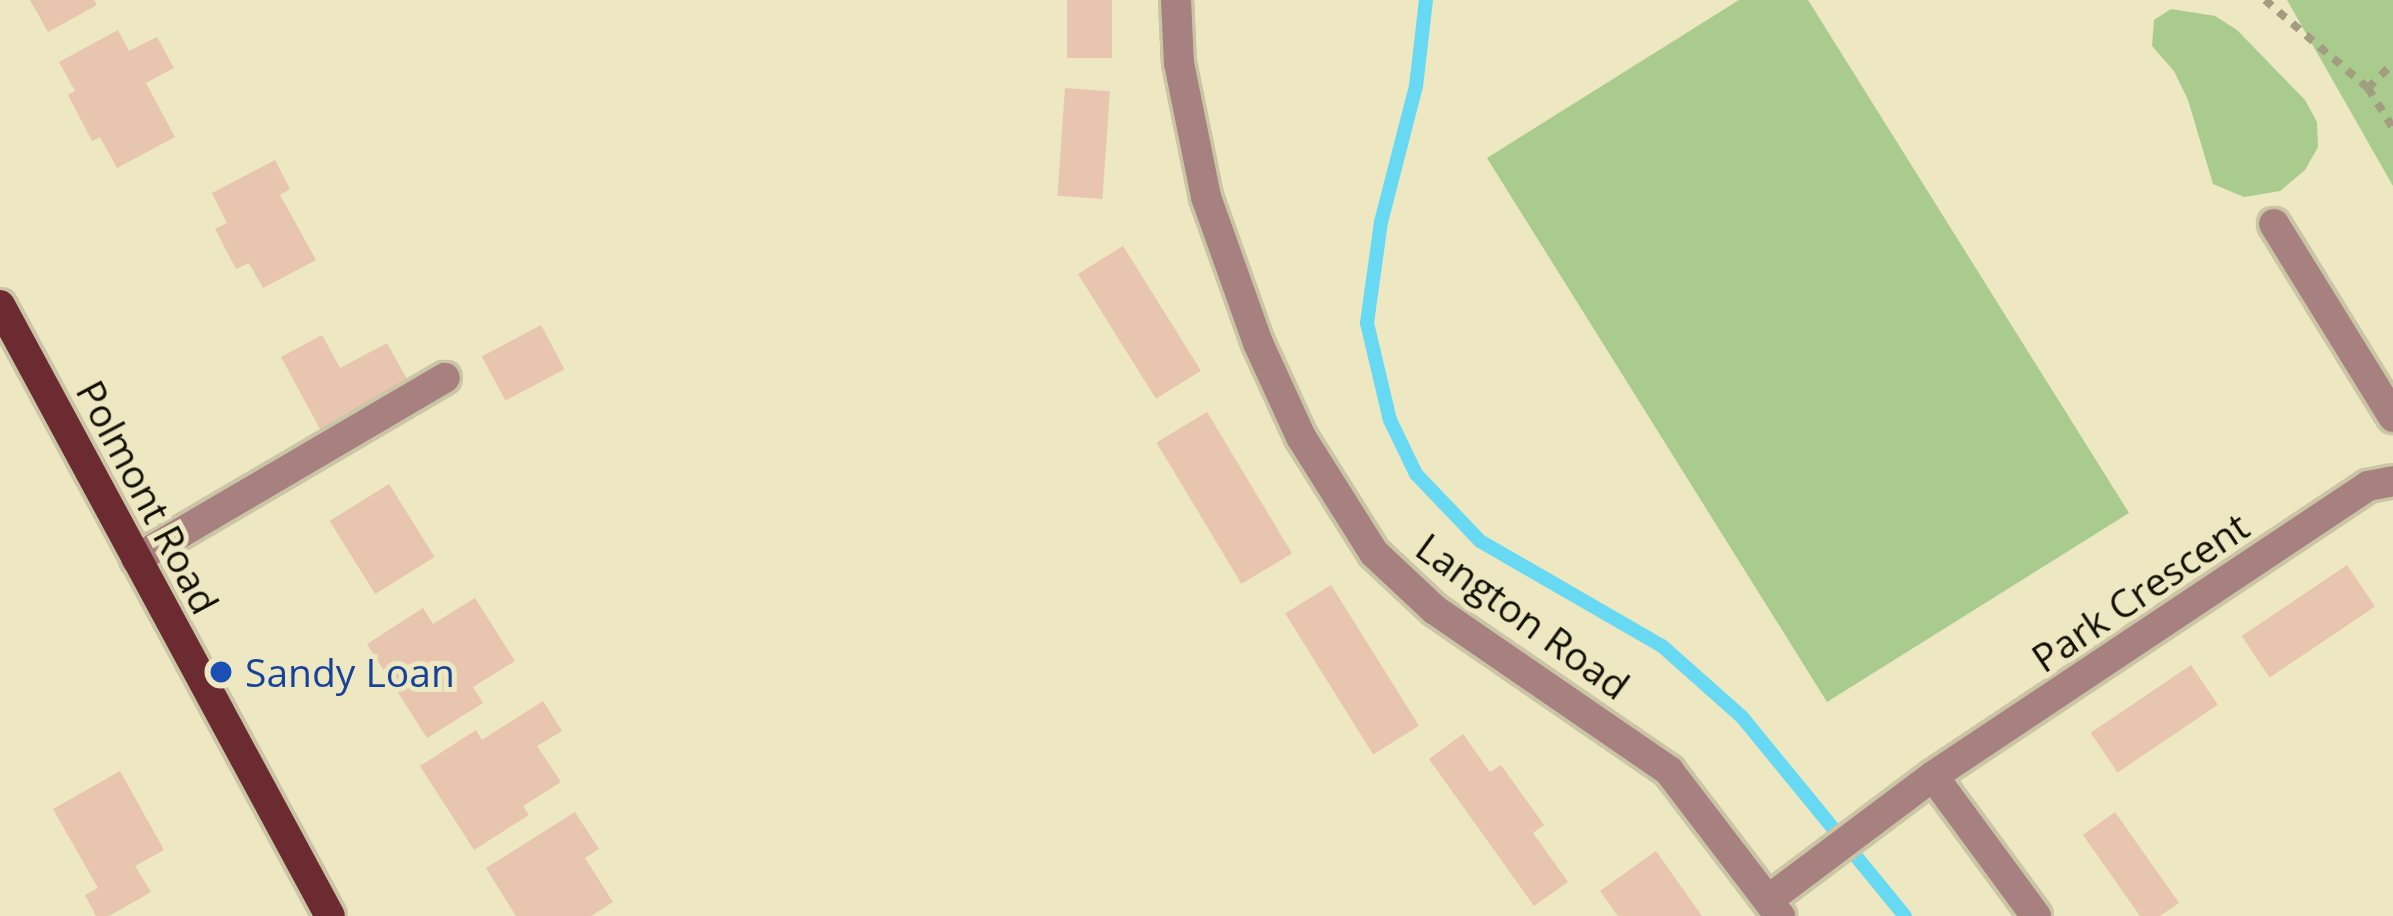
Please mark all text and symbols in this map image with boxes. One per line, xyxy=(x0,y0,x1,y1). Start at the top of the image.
street label: Polmont Road xyxy=(67,372,229,622)
street label: Park Crescent xyxy=(2023,502,2257,682)
street label: Langton Road xyxy=(1407,523,1639,709)
place label: Sandy Loan xyxy=(245,649,455,695)
marker: Sandy Loan xyxy=(208,659,234,685)

